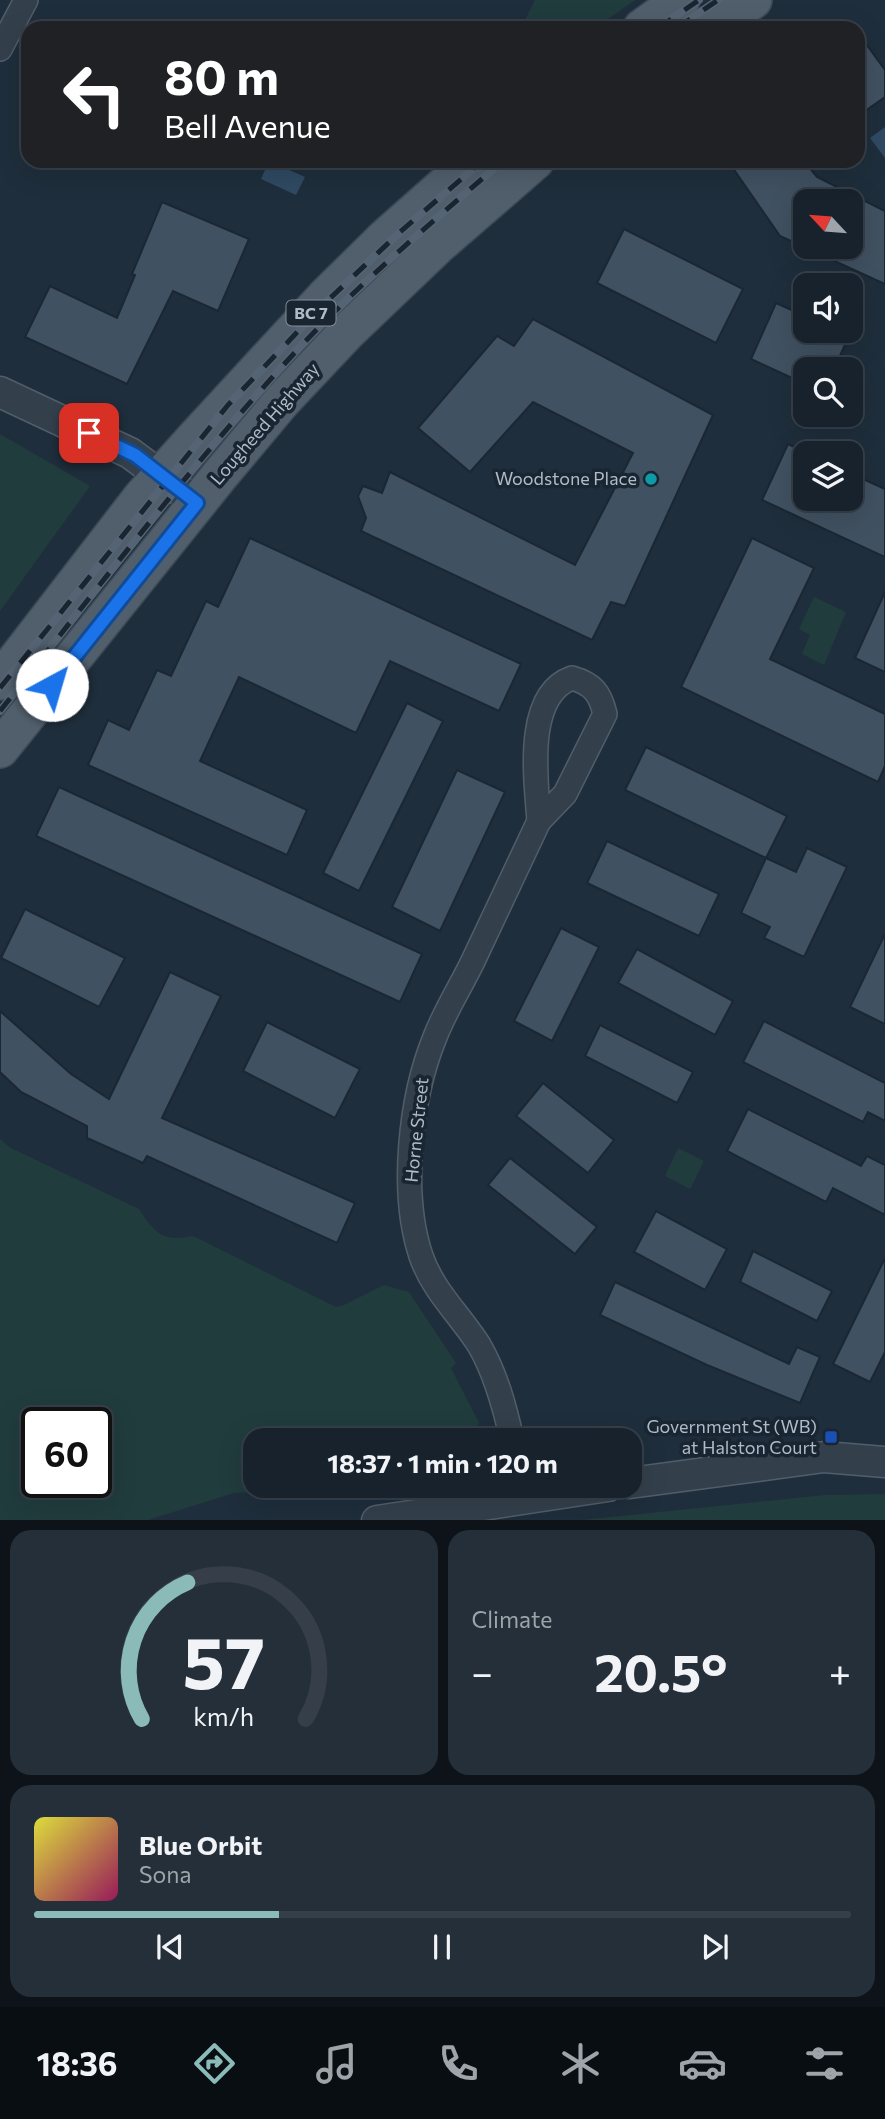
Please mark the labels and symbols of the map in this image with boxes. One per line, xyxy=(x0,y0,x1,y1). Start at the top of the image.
north arrow xyxy=(793,189,863,259)
road number: BC 7 xyxy=(286,300,336,326)
street label: Lougheed Highway xyxy=(205,358,323,489)
pin xyxy=(59,403,119,463)
place label: Woodstone Place xyxy=(495,467,637,489)
marker: Woodstone Place xyxy=(643,471,659,487)
position arrow xyxy=(15,648,89,722)
street label: Horne Street xyxy=(400,1076,432,1184)
speed limit sign: 60 xyxy=(21,1407,112,1498)
place label: Government St (WB) at Halston Court xyxy=(646,1415,817,1458)
marker: Government St (WB) at Halston Court xyxy=(823,1429,839,1445)

